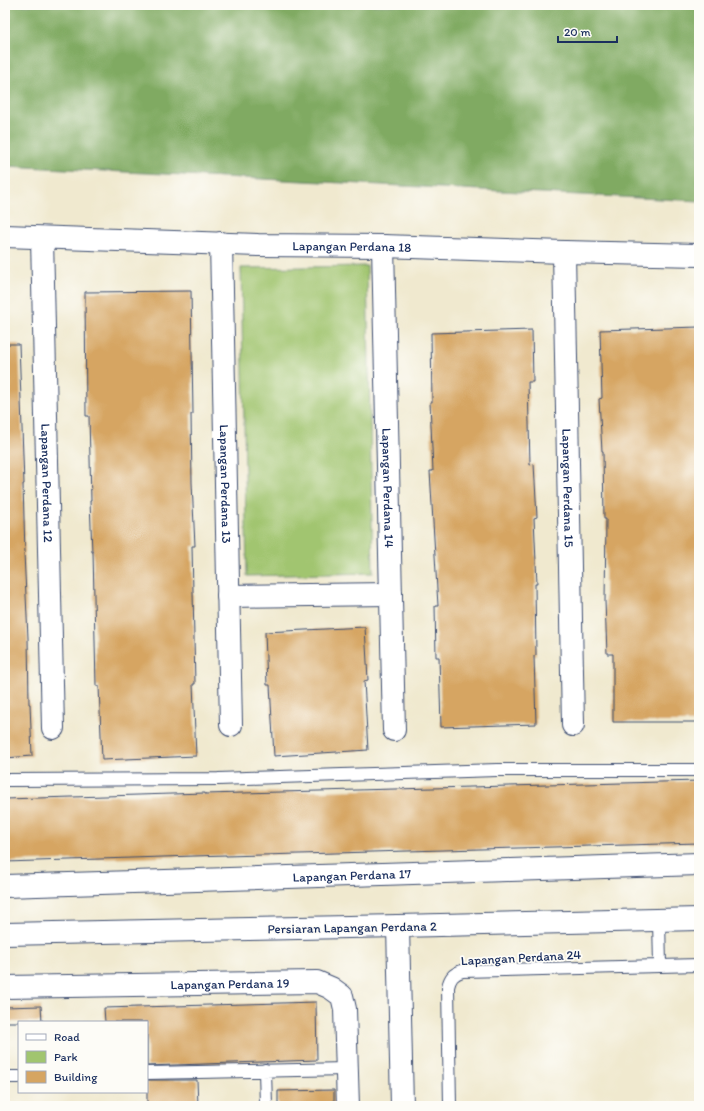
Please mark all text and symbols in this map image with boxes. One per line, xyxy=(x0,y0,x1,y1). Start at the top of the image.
scale bar xyxy=(558,18,617,44)
text: 20 m xyxy=(564,25,591,39)
street label: Lapangan Perdana 18 xyxy=(292,238,412,255)
street label: Lapangan Perdana 12 xyxy=(38,423,56,543)
street label: Lapangan Perdana 13 xyxy=(217,424,234,544)
street label: Lapangan Perdana 14 xyxy=(379,428,397,548)
street label: Lapangan Perdana 15 xyxy=(559,428,577,548)
street label: Lapangan Perdana 17 xyxy=(292,866,412,885)
street label: Persiaran Lapangan Perdana 2 xyxy=(267,919,437,936)
street label: Lapangan Perdana 24 xyxy=(460,947,582,968)
street label: Lapangan Perdana 19 xyxy=(170,975,290,992)
legend xyxy=(18,1021,148,1093)
text: Road xyxy=(54,1030,80,1044)
text: Park xyxy=(54,1050,78,1064)
text: Building xyxy=(54,1070,98,1084)

